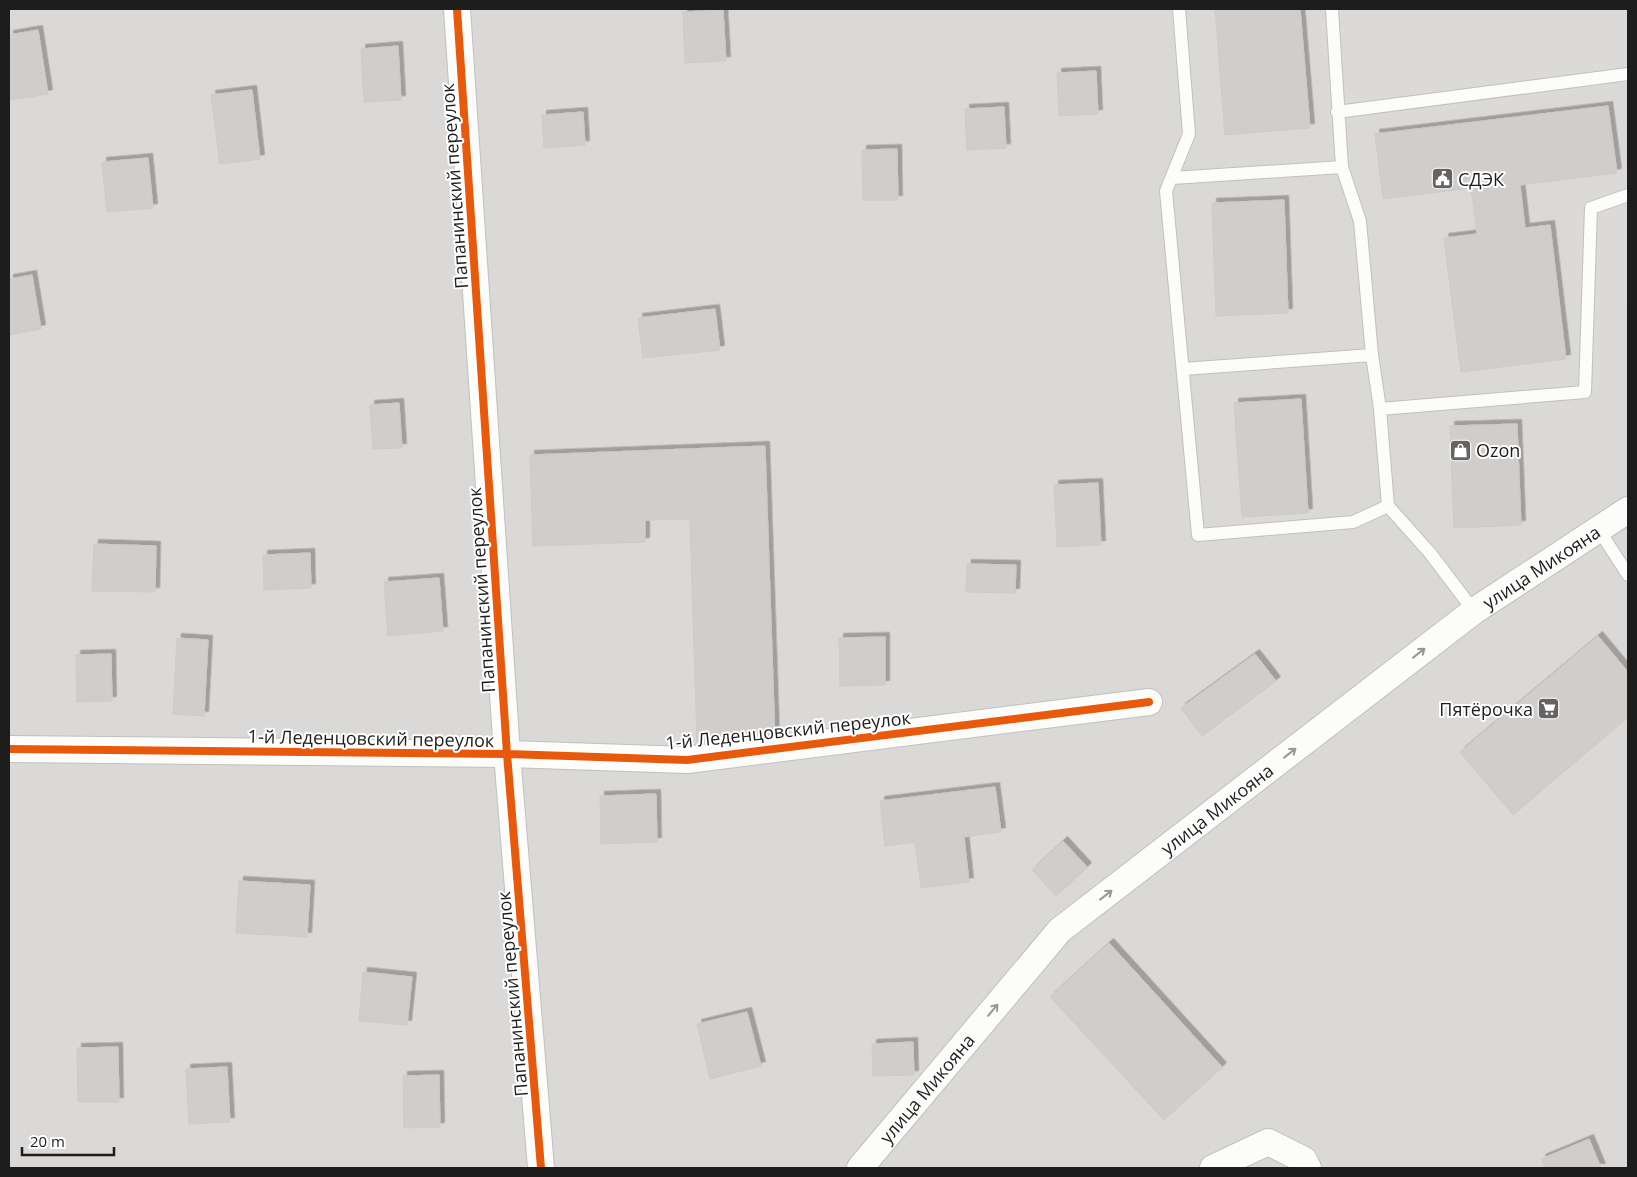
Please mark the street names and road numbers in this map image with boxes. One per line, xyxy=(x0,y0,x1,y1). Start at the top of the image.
street label: Папанинский переулок xyxy=(435,82,473,290)
street label: Папанинский переулок xyxy=(462,486,500,694)
street label: улица Микояна xyxy=(1478,520,1605,614)
street label: 1-й Леденцовский переулок xyxy=(664,705,913,755)
street label: 1-й Леденцовский переулок xyxy=(248,724,495,752)
street label: улица Микояна xyxy=(1156,758,1278,860)
street label: Папанинский переулок xyxy=(491,890,533,1098)
street label: улица Микояна xyxy=(874,1029,980,1148)

